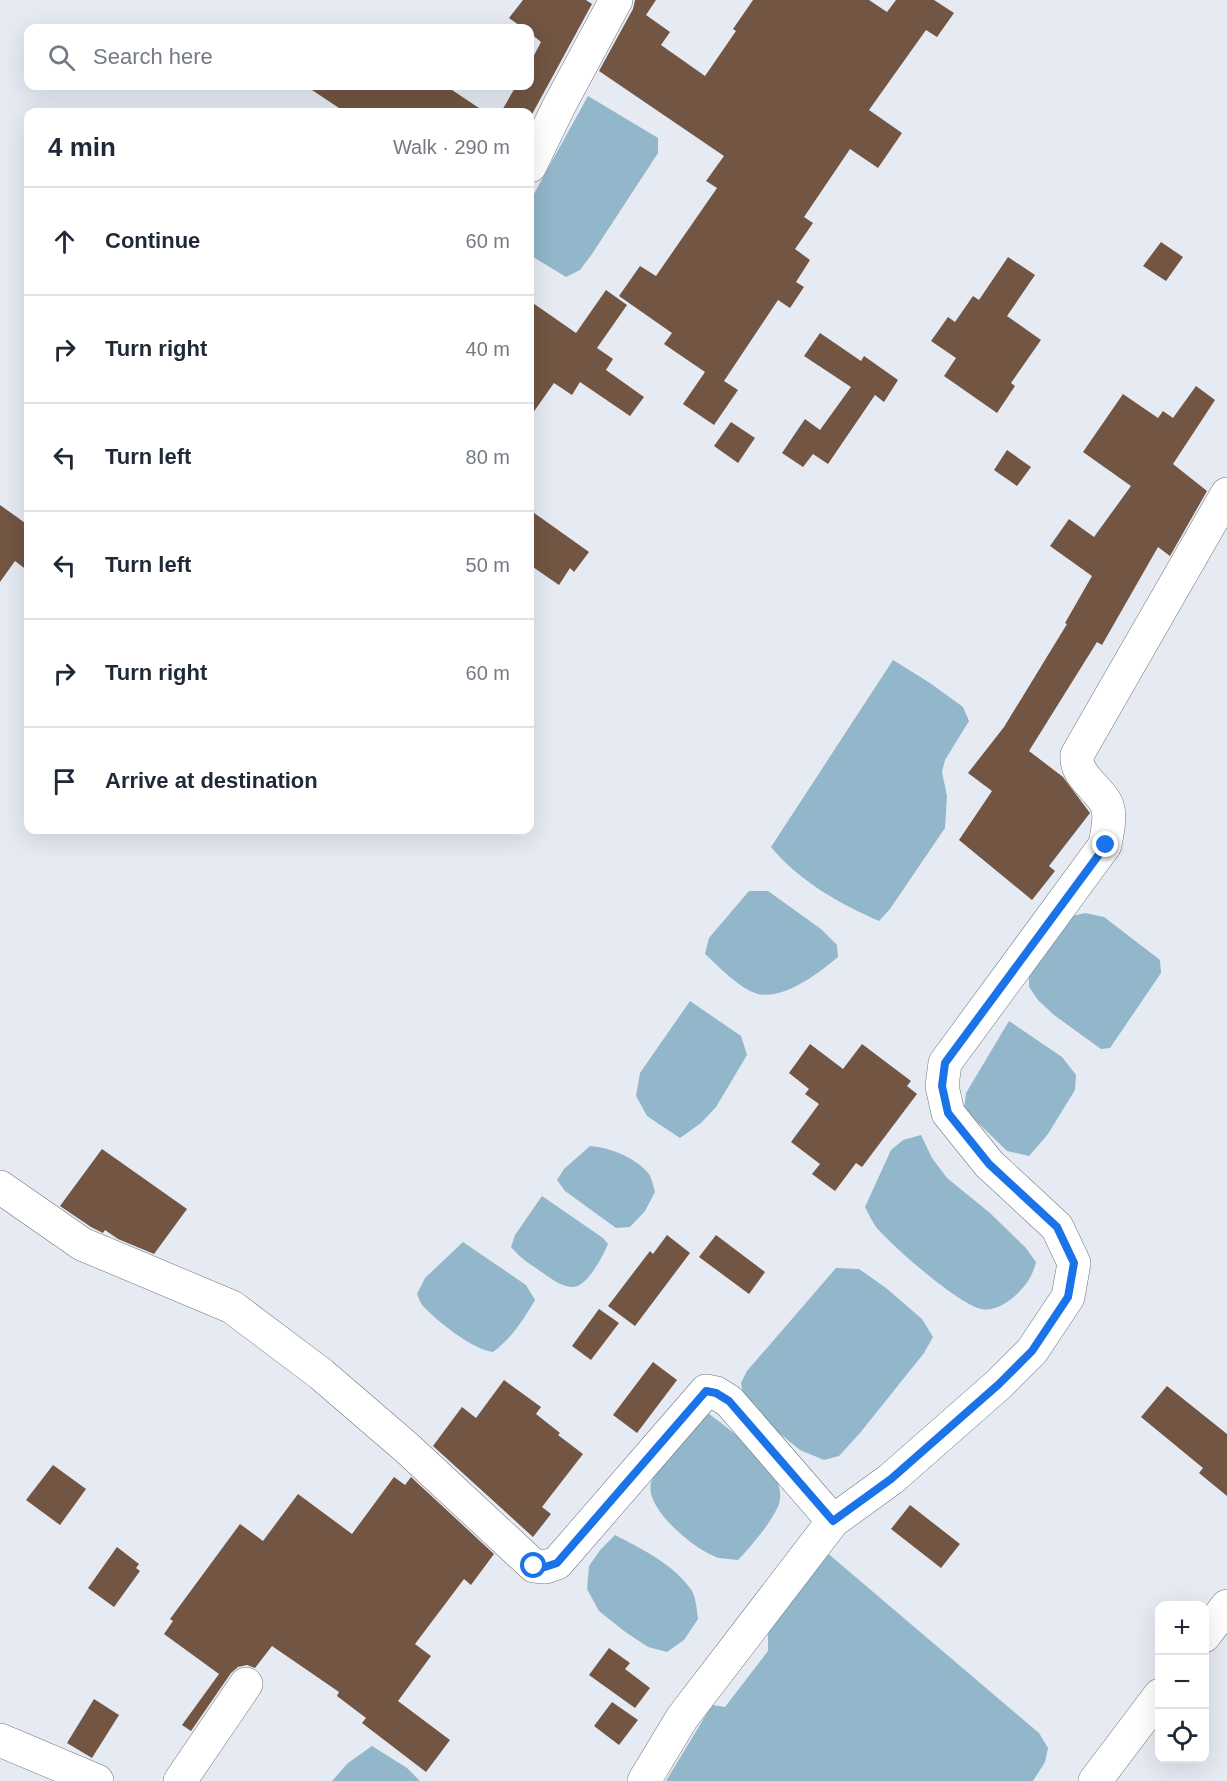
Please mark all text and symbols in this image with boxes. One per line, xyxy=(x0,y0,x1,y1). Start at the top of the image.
search box xyxy=(24,24,534,90)
icon: search xyxy=(45,41,78,74)
text: Search here xyxy=(93,44,213,69)
text: 4 min xyxy=(48,132,116,162)
text: Walk · 290 m xyxy=(393,136,510,158)
icon: ahead xyxy=(48,225,81,258)
text: Continue xyxy=(105,228,200,253)
text: 60 m xyxy=(466,230,510,252)
icon: right xyxy=(48,333,81,366)
text: Turn right xyxy=(105,336,207,361)
text: 40 m xyxy=(466,338,510,360)
icon: left xyxy=(48,441,81,474)
text: Turn left xyxy=(105,444,191,469)
text: 80 m xyxy=(466,446,510,468)
icon: left xyxy=(48,549,81,582)
text: Turn left xyxy=(105,552,191,577)
text: 50 m xyxy=(466,554,510,576)
icon: right xyxy=(48,657,81,690)
text: Turn right xyxy=(105,660,207,685)
text: 60 m xyxy=(466,662,510,684)
icon: arrive xyxy=(48,765,81,798)
text: Arrive at destination xyxy=(105,768,318,793)
route end xyxy=(1092,831,1118,857)
route start xyxy=(520,1552,546,1578)
map controls xyxy=(1155,1601,1209,1763)
button: + xyxy=(1155,1601,1209,1655)
button: − xyxy=(1155,1655,1209,1709)
button: locate xyxy=(1155,1709,1209,1763)

